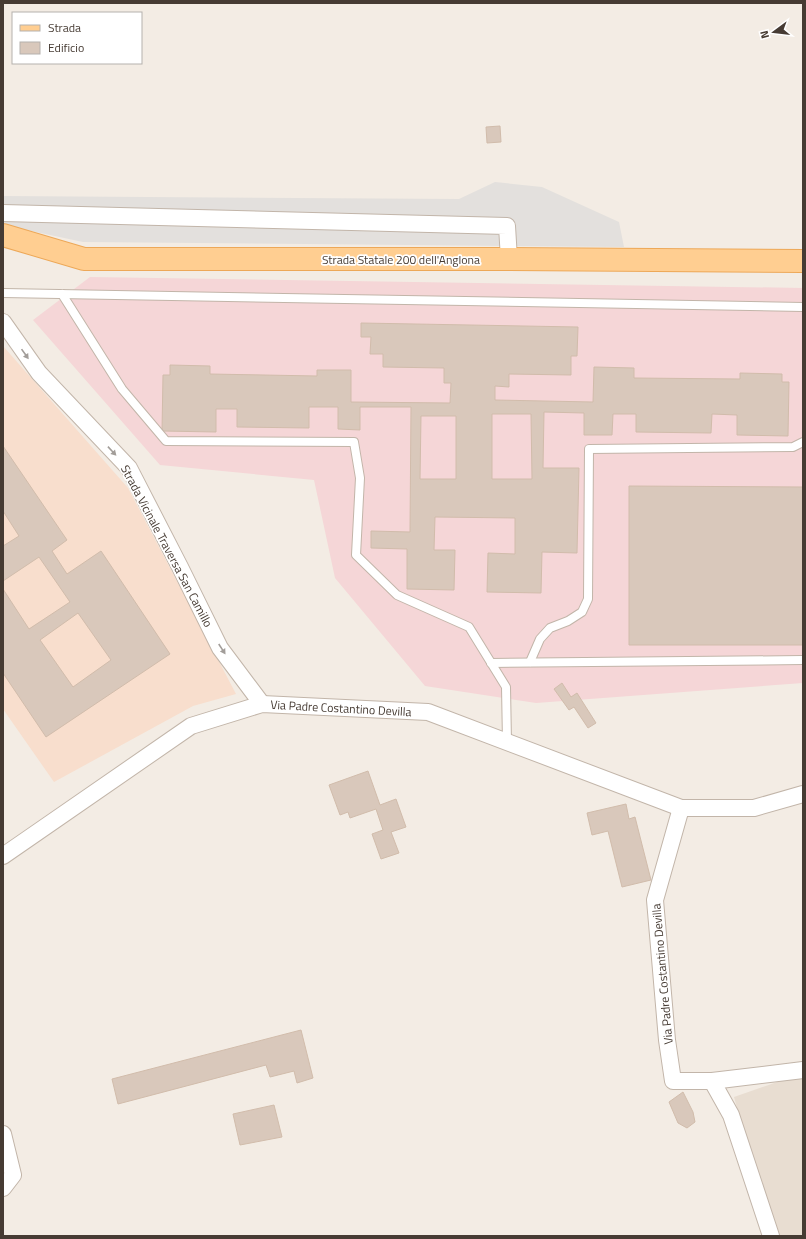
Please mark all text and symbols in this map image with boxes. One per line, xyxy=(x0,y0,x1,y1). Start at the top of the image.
legend xyxy=(12,12,142,64)
north arrow xyxy=(754,12,794,52)
text: Strada xyxy=(48,18,81,37)
text: N xyxy=(756,29,773,40)
text: Edificio xyxy=(48,38,84,57)
street label: Strada Statale 200 dell'Anglona xyxy=(322,250,480,269)
one-way arrow xyxy=(21,349,29,359)
one-way arrow xyxy=(107,446,116,455)
street label: Strada Vicinale Traversa San Camillo xyxy=(116,461,218,631)
one-way arrow xyxy=(218,643,225,655)
street label: Via Padre Costantino Devilla xyxy=(270,695,412,721)
street label: Via Padre Costantino Devilla xyxy=(646,903,678,1045)

